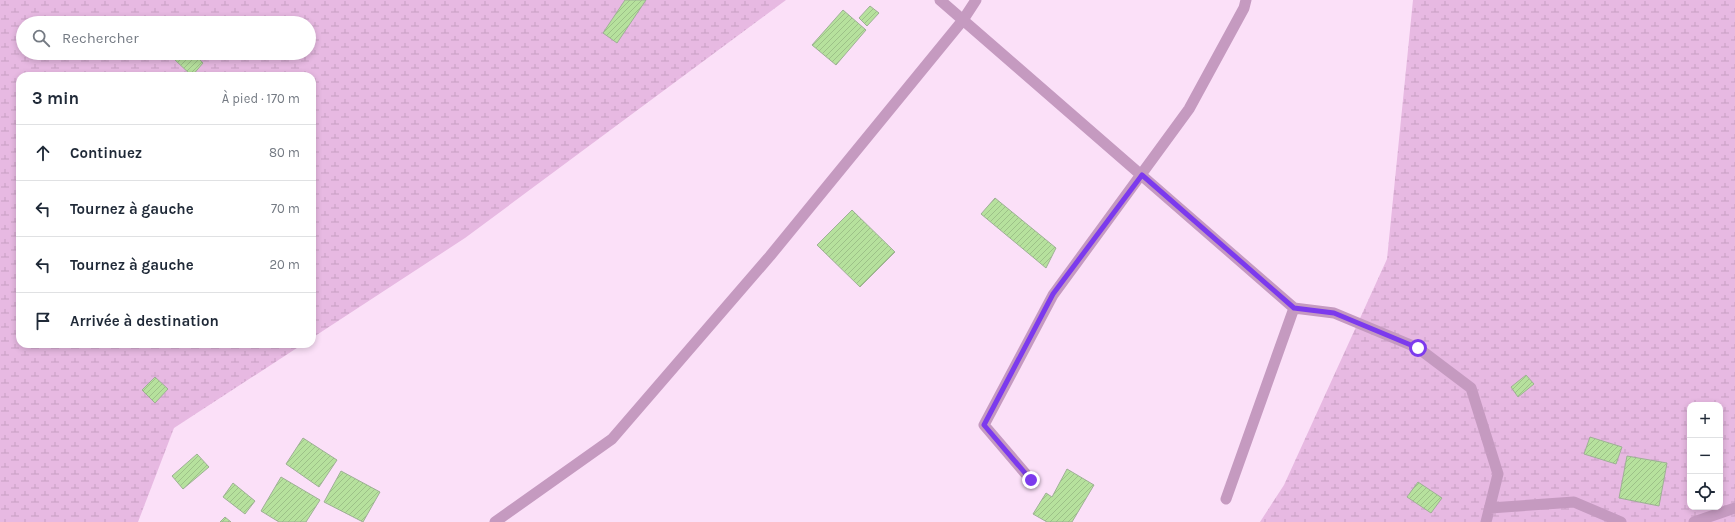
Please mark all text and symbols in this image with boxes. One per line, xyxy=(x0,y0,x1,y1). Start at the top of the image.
search box xyxy=(16,16,316,60)
icon: search xyxy=(30,27,52,49)
text: Rechercher xyxy=(62,29,139,47)
text: 3 min xyxy=(32,88,79,108)
text: À pied · 170 m xyxy=(222,91,300,106)
icon: ahead xyxy=(32,142,54,164)
text: Continuez xyxy=(70,144,142,162)
text: 80 m xyxy=(269,145,300,160)
icon: left xyxy=(32,198,54,220)
text: Tournez à gauche xyxy=(70,200,194,218)
text: 70 m xyxy=(271,201,300,216)
icon: left xyxy=(32,254,54,276)
text: Tournez à gauche xyxy=(70,256,194,274)
text: 20 m xyxy=(270,257,300,272)
icon: arrive xyxy=(32,310,54,332)
text: Arrivée à destination xyxy=(70,312,219,330)
route start xyxy=(1409,339,1427,357)
map controls xyxy=(1687,402,1723,510)
button: + xyxy=(1687,402,1723,438)
button: − xyxy=(1687,438,1723,474)
route end xyxy=(1022,471,1040,489)
button: locate xyxy=(1687,474,1723,510)

